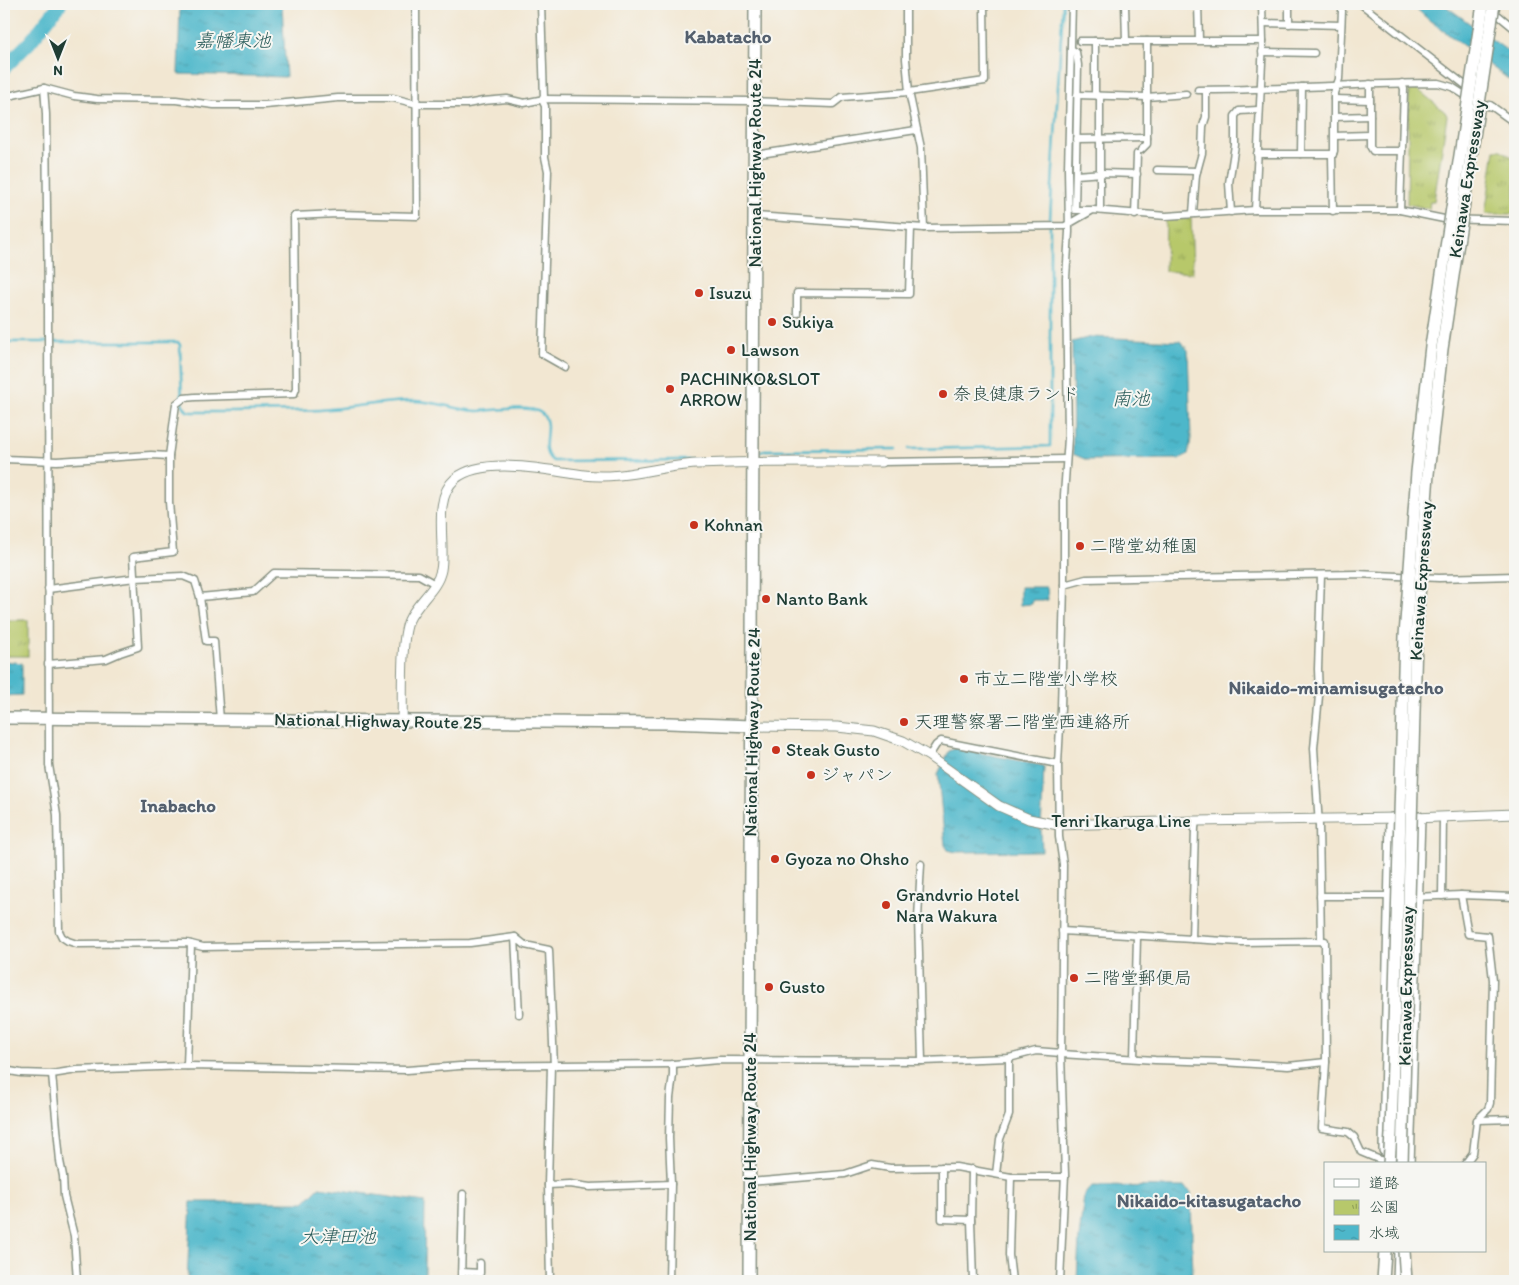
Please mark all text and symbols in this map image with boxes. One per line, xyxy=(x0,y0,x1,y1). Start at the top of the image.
district label: Kabatacho xyxy=(684,25,772,48)
water label: 嘉幡東池 xyxy=(195,29,272,52)
north arrow xyxy=(32,32,82,82)
street label: National Highway Route 24 xyxy=(744,58,766,268)
text: N xyxy=(53,62,63,79)
street label: Keinawa Expressway xyxy=(1444,98,1490,260)
place label: Isuzu xyxy=(709,282,752,304)
marker: Isuzu xyxy=(693,287,705,299)
place label: Sukiya xyxy=(782,311,834,333)
marker: Sukiya xyxy=(766,316,778,328)
place label: Lawson xyxy=(741,339,799,361)
marker: Lawson xyxy=(725,344,737,356)
place label: PACHINKO&SLOT ARROW xyxy=(680,368,820,411)
marker: PACHINKO&SLOT ARROW xyxy=(664,383,676,395)
place label: 奈良健康ランド xyxy=(953,383,1079,405)
water label: 南池 xyxy=(1112,387,1151,410)
marker: 奈良健康ランド xyxy=(937,388,949,400)
street label: Keinawa Expressway xyxy=(1404,500,1438,661)
place label: Kohnan xyxy=(704,514,763,536)
marker: Kohnan xyxy=(688,519,700,531)
place label: 二階堂幼稚園 xyxy=(1090,535,1198,557)
marker: 二階堂幼稚園 xyxy=(1074,540,1086,552)
place label: Nanto Bank xyxy=(776,588,869,610)
marker: Nanto Bank xyxy=(760,593,772,605)
street label: National Highway Route 24 xyxy=(739,627,765,837)
place label: 市立二階堂小学校 xyxy=(974,668,1118,690)
marker: 市立二階堂小学校 xyxy=(958,673,970,685)
district label: Nikaido-minamisugatacho xyxy=(1228,676,1444,699)
street label: National Highway Route 25 xyxy=(274,708,482,734)
place label: 天理警察署二階堂西連絡所 xyxy=(914,711,1130,733)
marker: 天理警察署二階堂西連絡所 xyxy=(898,716,910,728)
place label: Steak Gusto xyxy=(786,739,880,761)
marker: Steak Gusto xyxy=(770,744,782,756)
place label: ジャパン xyxy=(821,764,893,786)
marker: ジャパン xyxy=(805,769,817,781)
district label: Inabacho xyxy=(140,794,216,817)
street label: Tenri Ikaruga Line xyxy=(1051,810,1191,832)
place label: Gyoza no Ohsho xyxy=(785,848,909,870)
marker: Gyoza no Ohsho xyxy=(769,853,781,865)
place label: Grandvrio Hotel Nara Wakura xyxy=(896,884,1019,927)
marker: Grandvrio Hotel Nara Wakura xyxy=(880,899,892,911)
street label: Keinawa Expressway xyxy=(1394,905,1418,1066)
place label: 二階堂郵便局 xyxy=(1084,967,1192,989)
marker: 二階堂郵便局 xyxy=(1068,972,1080,984)
place label: Gusto xyxy=(779,976,825,998)
marker: Gusto xyxy=(763,981,775,993)
street label: National Highway Route 24 xyxy=(739,1032,761,1242)
legend xyxy=(1324,1162,1486,1252)
text: 道路 xyxy=(1369,1174,1399,1192)
district label: Nikaido-kitasugatacho xyxy=(1117,1189,1301,1212)
text: 公園 xyxy=(1369,1198,1399,1216)
text: 水域 xyxy=(1369,1224,1399,1242)
water label: 大津田池 xyxy=(300,1225,377,1248)

